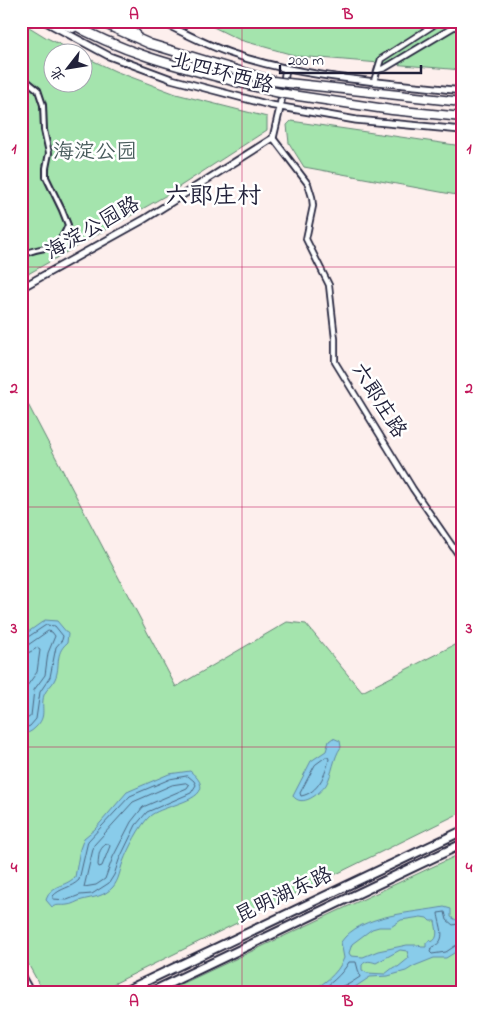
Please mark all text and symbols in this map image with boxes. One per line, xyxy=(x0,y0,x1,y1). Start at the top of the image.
text: A xyxy=(129,3,139,27)
text: B xyxy=(342,3,354,27)
north arrow xyxy=(42,42,92,92)
scale bar xyxy=(280,42,422,74)
street label: 北四环西路 xyxy=(167,46,277,102)
text: 200 m xyxy=(288,50,324,72)
text: 北 xyxy=(46,63,71,85)
text: 1 xyxy=(11,137,17,161)
text: 1 xyxy=(466,137,472,161)
park label: 海淀公园 xyxy=(53,138,137,168)
district label: 六郎庄村 xyxy=(165,180,261,215)
street label: 海淀公园路 xyxy=(40,190,146,268)
street label: 六郎庄路 xyxy=(343,357,413,445)
text: 2 xyxy=(9,377,18,401)
text: 2 xyxy=(464,377,473,401)
text: 3 xyxy=(10,617,18,641)
text: 3 xyxy=(465,617,473,641)
text: 4 xyxy=(10,856,18,880)
text: 4 xyxy=(465,856,473,880)
street label: 昆明湖东路 xyxy=(230,860,338,932)
text: A xyxy=(129,990,139,1014)
text: B xyxy=(342,990,354,1014)

